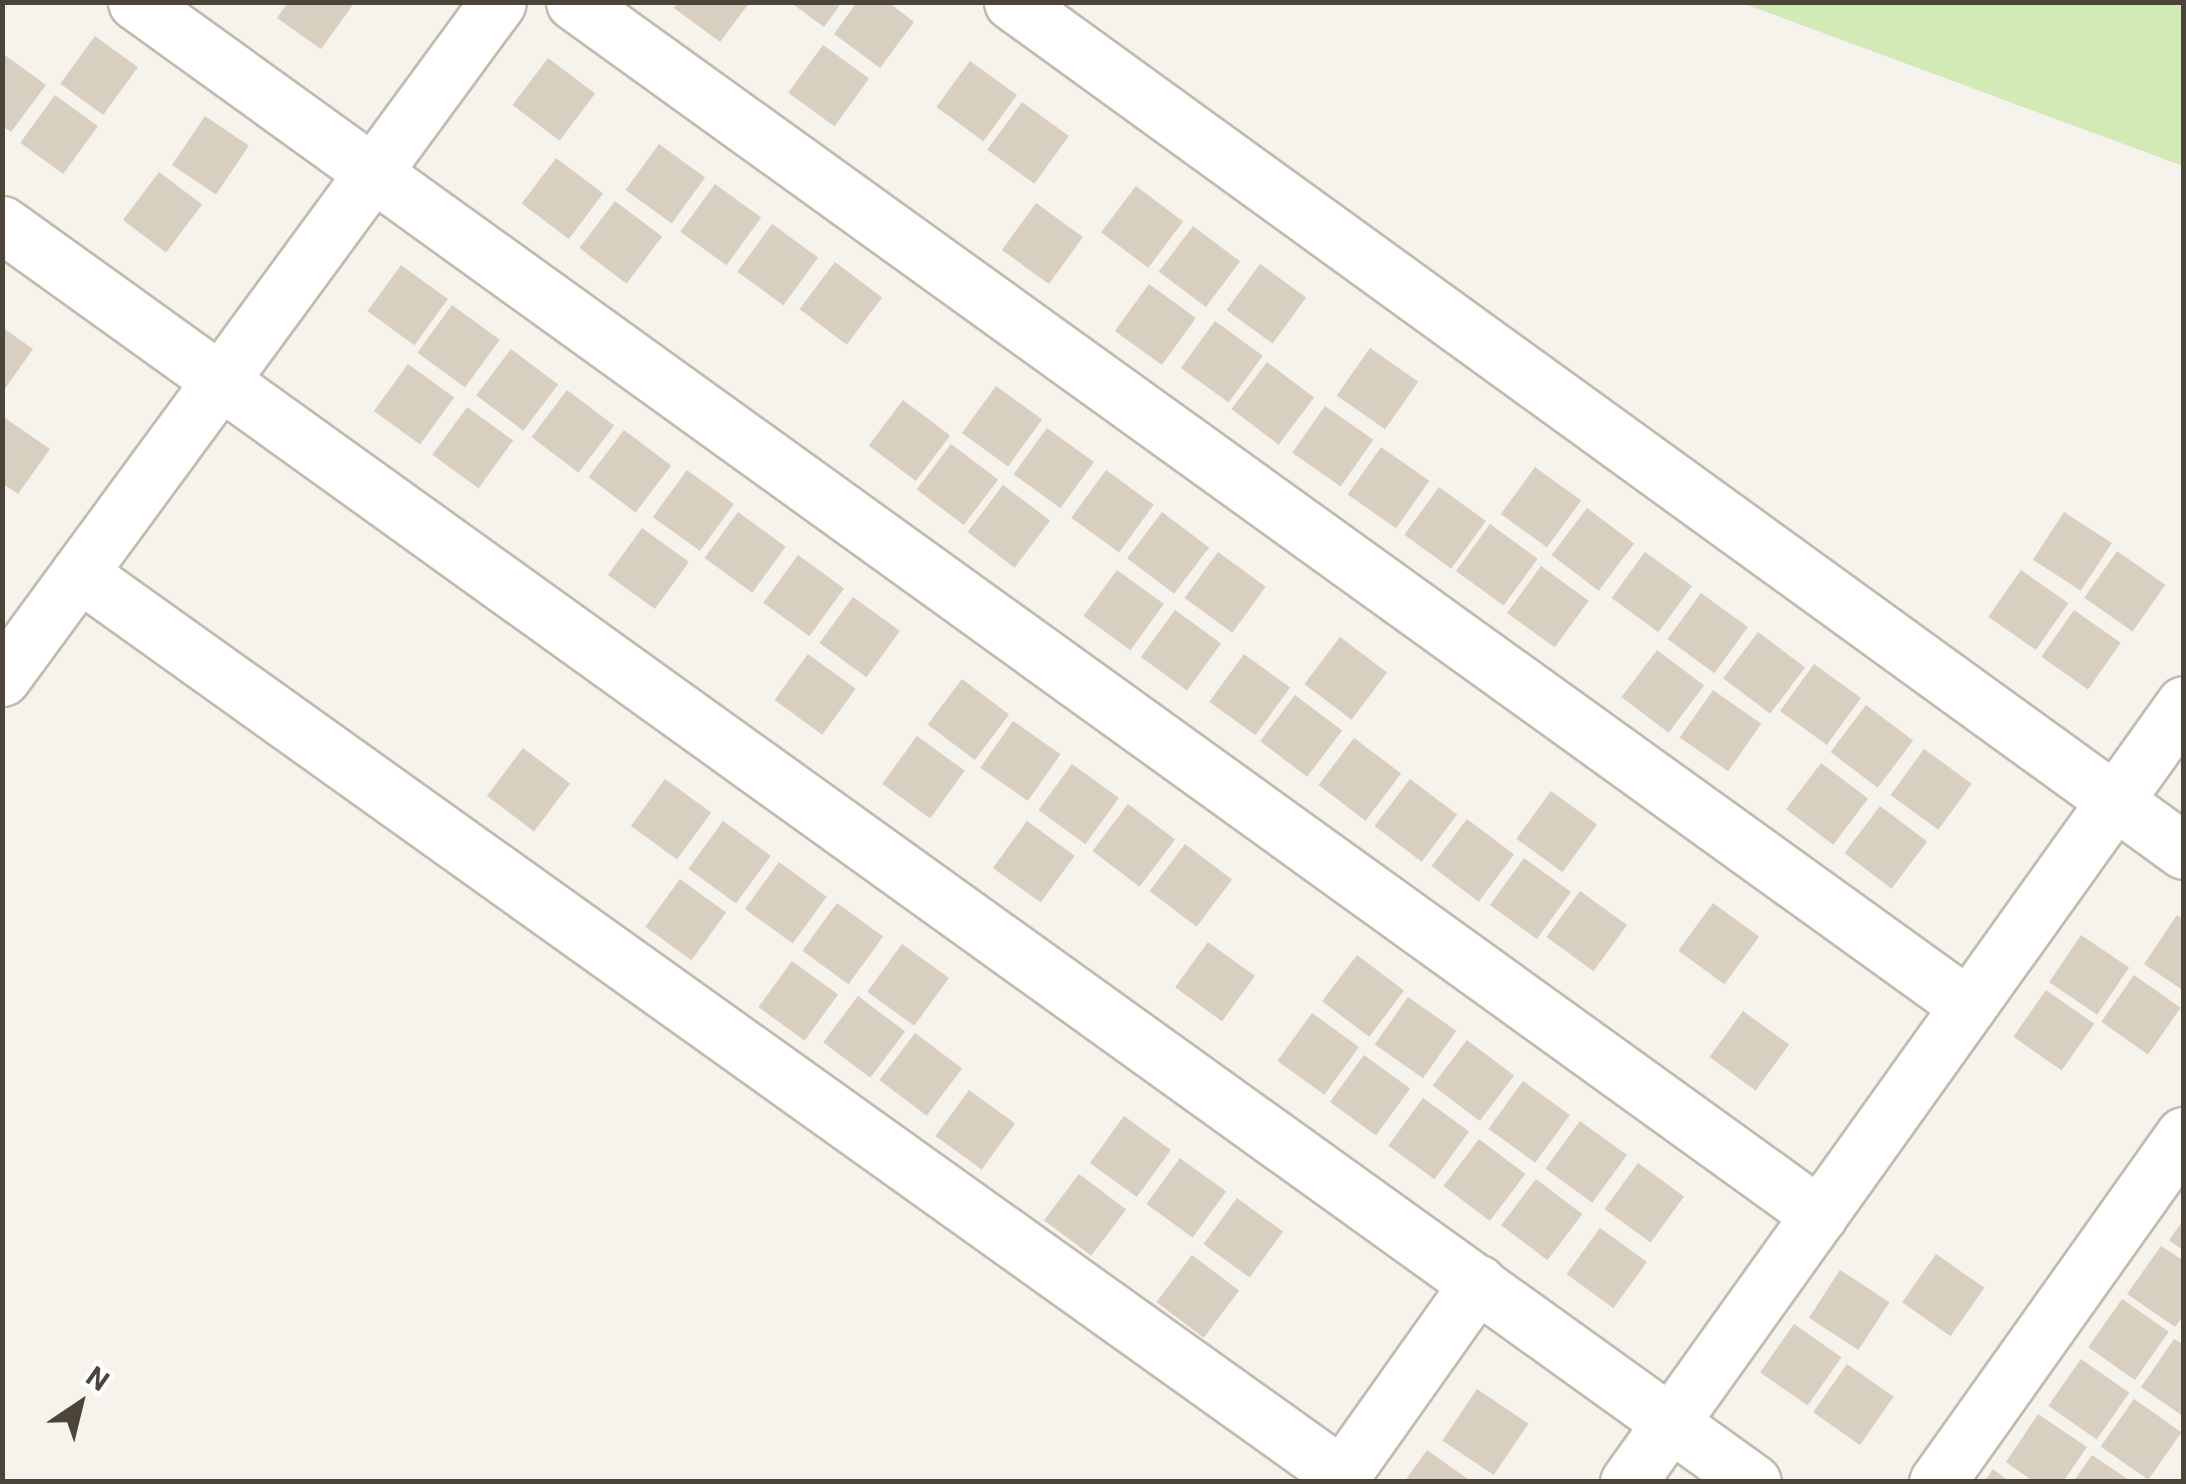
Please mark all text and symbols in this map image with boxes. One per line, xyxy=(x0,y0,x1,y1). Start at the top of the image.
north arrow xyxy=(30,1354,130,1454)
text: N xyxy=(80,1360,115,1398)

